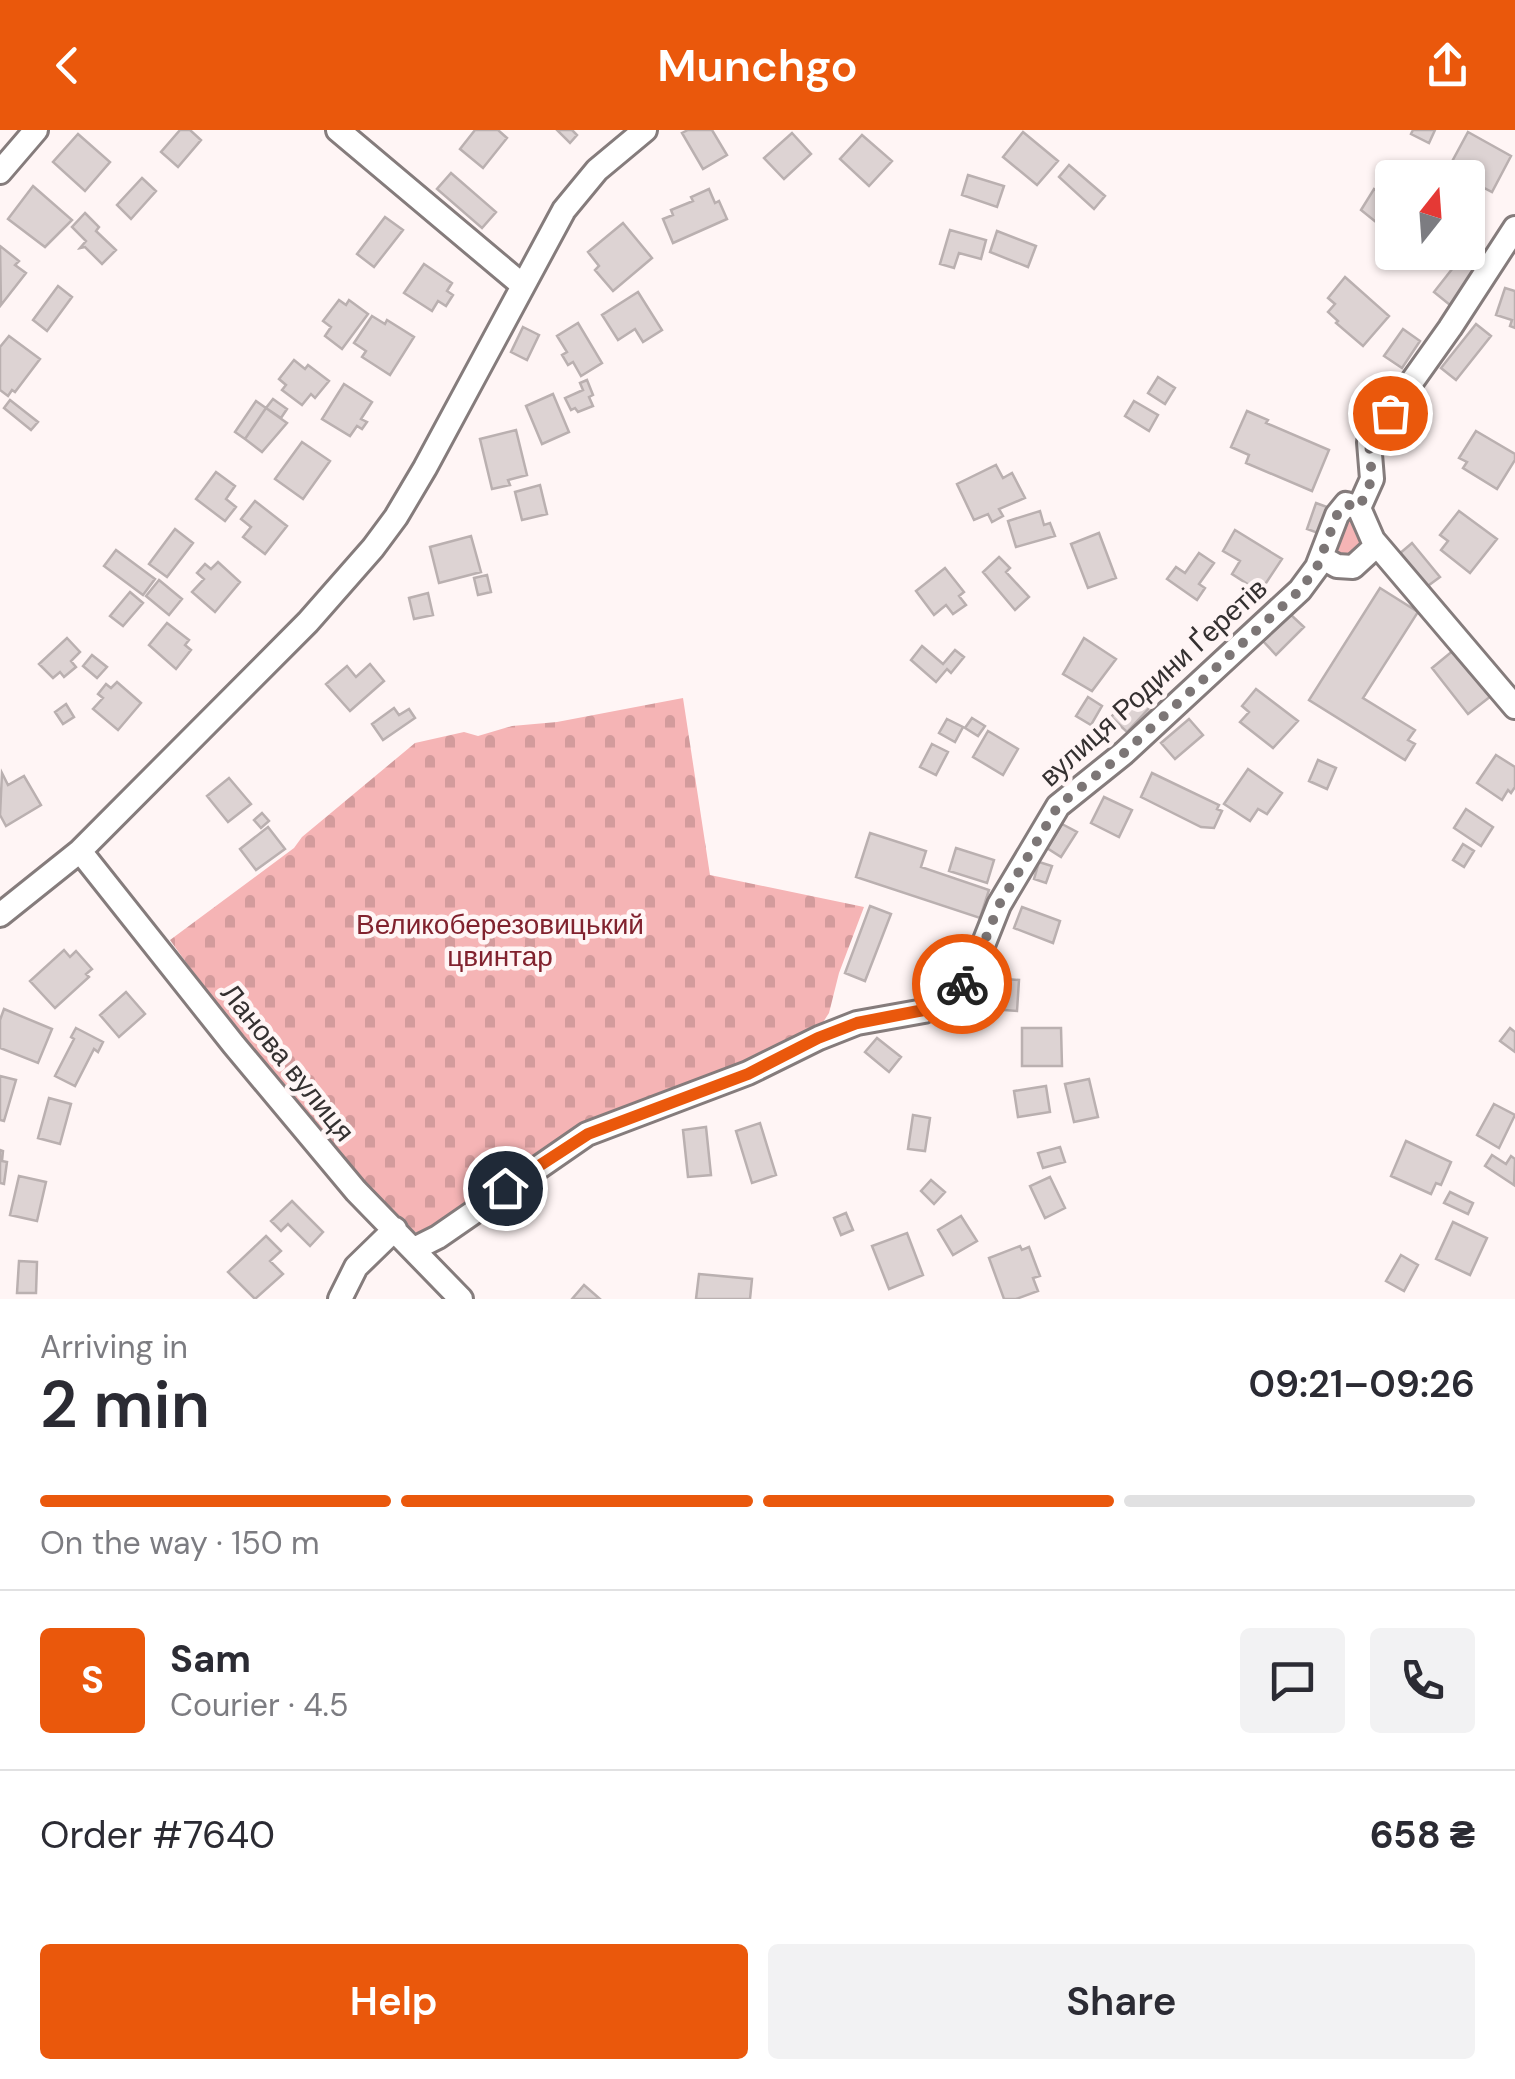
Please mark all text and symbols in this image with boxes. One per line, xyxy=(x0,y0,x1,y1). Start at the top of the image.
text: Munchgo xyxy=(657,36,858,95)
icon: back xyxy=(40,38,95,93)
icon: share xyxy=(1420,38,1475,93)
north arrow xyxy=(1375,160,1485,270)
map controls xyxy=(1375,160,1485,270)
pin xyxy=(1348,371,1433,456)
icon: bag xyxy=(1363,386,1418,441)
street label: вулиця Родини Ґеретів xyxy=(1031,570,1275,795)
park label: Великоберезовицький цвинтар xyxy=(356,906,644,975)
courier xyxy=(912,934,1012,1034)
icon: bike xyxy=(935,957,990,1012)
street label: Ланова вулиця xyxy=(212,976,363,1149)
pin xyxy=(463,1146,548,1231)
icon: home xyxy=(478,1161,533,1216)
text: Arriving in xyxy=(40,1326,188,1368)
text: 09:21–09:26 xyxy=(1248,1359,1475,1409)
text: 2 min xyxy=(40,1363,210,1447)
text: On the way · 150 m xyxy=(40,1522,320,1564)
button: chat xyxy=(1240,1628,1345,1733)
button: phone xyxy=(1370,1628,1475,1733)
text: Sam xyxy=(170,1634,251,1684)
text: S xyxy=(81,1655,104,1705)
text: Courier · 4.5 xyxy=(170,1684,348,1726)
text: Order #7640 xyxy=(40,1810,275,1860)
text: 658 ₴ xyxy=(1370,1810,1475,1860)
button: Help xyxy=(40,1944,748,2059)
button: Share xyxy=(768,1944,1475,2059)

